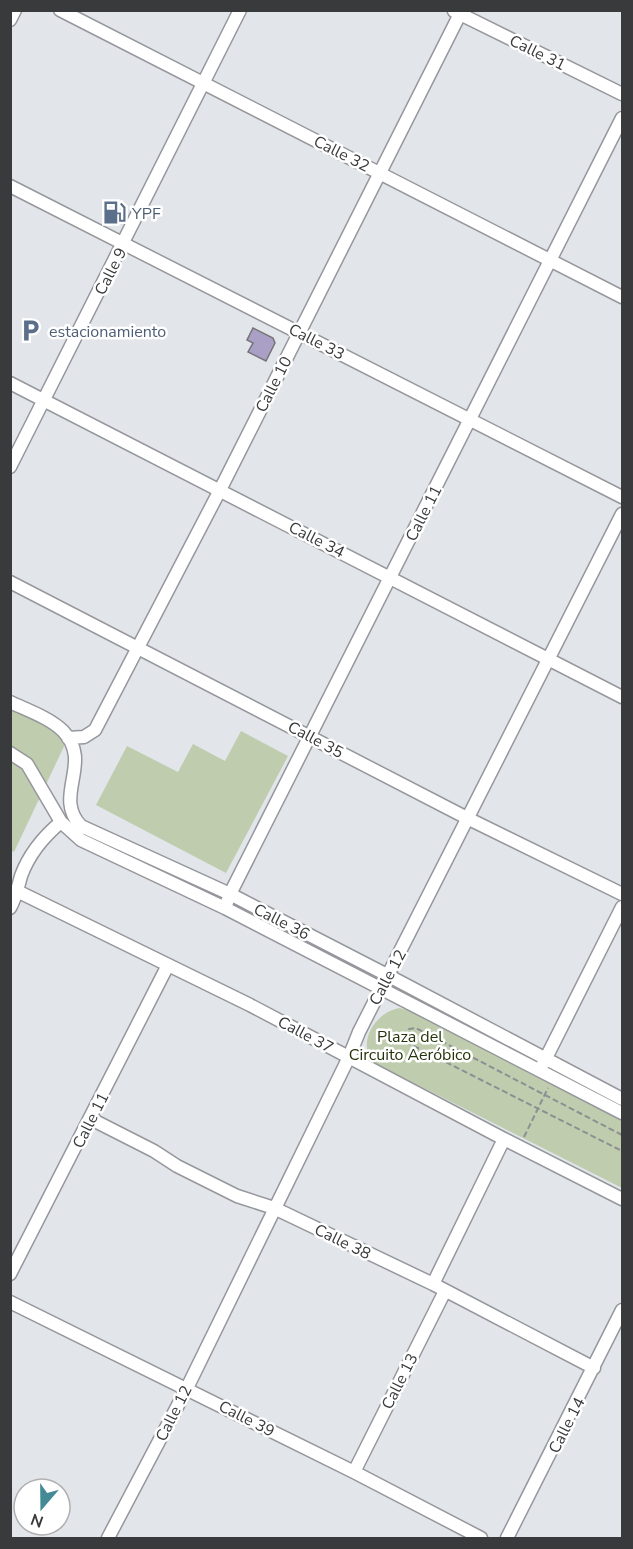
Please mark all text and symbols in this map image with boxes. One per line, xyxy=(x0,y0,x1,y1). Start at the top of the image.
street label: Calle 31 xyxy=(506,30,569,76)
street label: Calle 32 xyxy=(310,130,373,177)
fuel station icon: YPF xyxy=(101,200,127,226)
place label: YPF xyxy=(131,203,161,225)
street label: Calle 9 xyxy=(90,244,132,299)
parking icon: estacionamiento xyxy=(18,318,44,344)
street label: Calle 33 xyxy=(285,318,348,365)
place label: estacionamiento xyxy=(49,321,166,343)
street label: Calle 10 xyxy=(250,353,297,416)
street label: Calle 11 xyxy=(400,482,447,545)
street label: Calle 34 xyxy=(285,516,349,564)
street label: Calle 35 xyxy=(284,716,347,764)
street label: Calle 36 xyxy=(250,898,313,945)
street label: Calle 12 xyxy=(364,946,412,1009)
street label: Calle 37 xyxy=(274,1011,337,1059)
park label: Plaza del Circuito Aeróbico xyxy=(349,1026,471,1066)
street label: Calle 11 xyxy=(67,1089,114,1152)
street label: Calle 38 xyxy=(311,1219,374,1265)
street label: Calle 13 xyxy=(376,1350,423,1413)
street label: Calle 12 xyxy=(150,1382,197,1445)
street label: Calle 14 xyxy=(543,1393,591,1457)
street label: Calle 39 xyxy=(215,1395,278,1442)
north arrow xyxy=(12,1477,72,1537)
text: N xyxy=(28,1508,47,1533)

